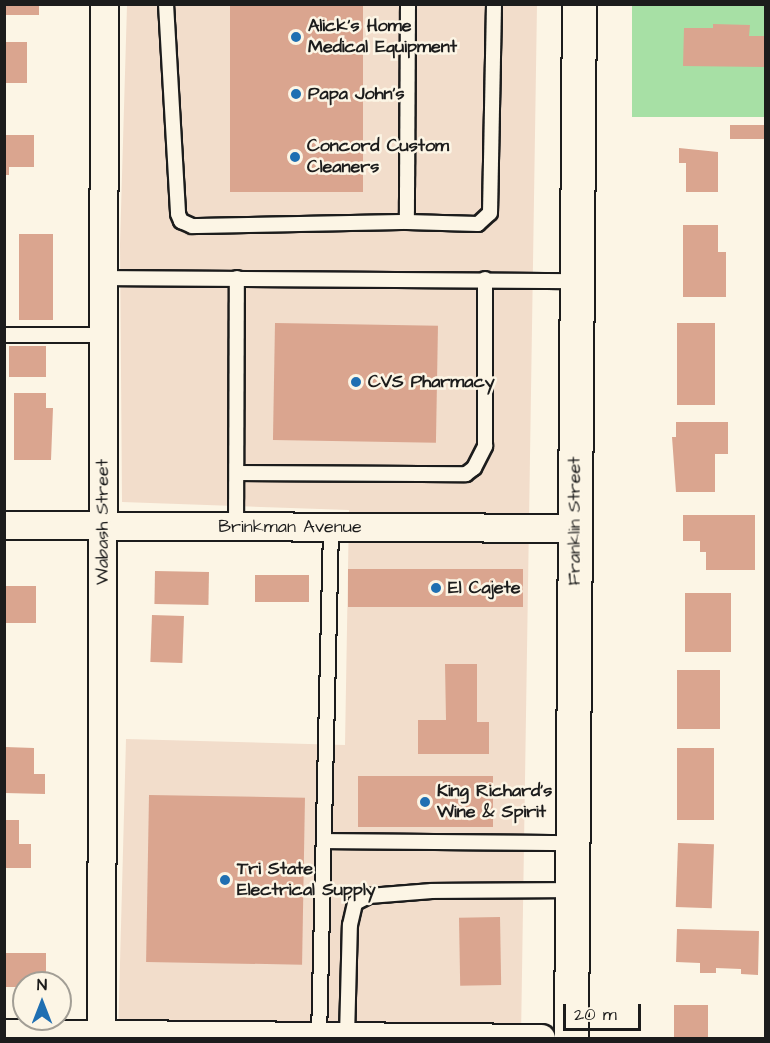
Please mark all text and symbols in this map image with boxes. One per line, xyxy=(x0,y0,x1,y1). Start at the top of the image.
place label: Alick's Home Medical Equipment xyxy=(308,16,457,58)
marker: Alick's Home Medical Equipment xyxy=(289,30,303,44)
place label: Papa John's xyxy=(308,83,405,105)
marker: Papa John's xyxy=(289,87,303,101)
place label: Concord Custom Cleaners xyxy=(307,136,449,178)
marker: Concord Custom Cleaners xyxy=(288,150,302,164)
place label: CVS Pharmacy xyxy=(368,371,495,393)
marker: CVS Pharmacy xyxy=(349,375,363,389)
street label: Franklin Street xyxy=(564,457,586,585)
street label: Wabash Street xyxy=(92,459,114,585)
street label: Brinkman Avenue xyxy=(218,516,362,538)
place label: El Cajete xyxy=(448,577,521,599)
marker: El Cajete xyxy=(429,581,443,595)
place label: King Richard's Wine & Spirit xyxy=(437,781,552,824)
marker: King Richard's Wine & Spirit xyxy=(418,795,432,809)
place label: Tri State Electrical Supply xyxy=(237,859,376,902)
marker: Tri State Electrical Supply xyxy=(218,873,232,887)
north arrow xyxy=(12,971,72,1031)
text: N xyxy=(37,974,47,996)
scale bar xyxy=(566,992,644,1030)
text: 20 m xyxy=(574,1002,617,1027)

